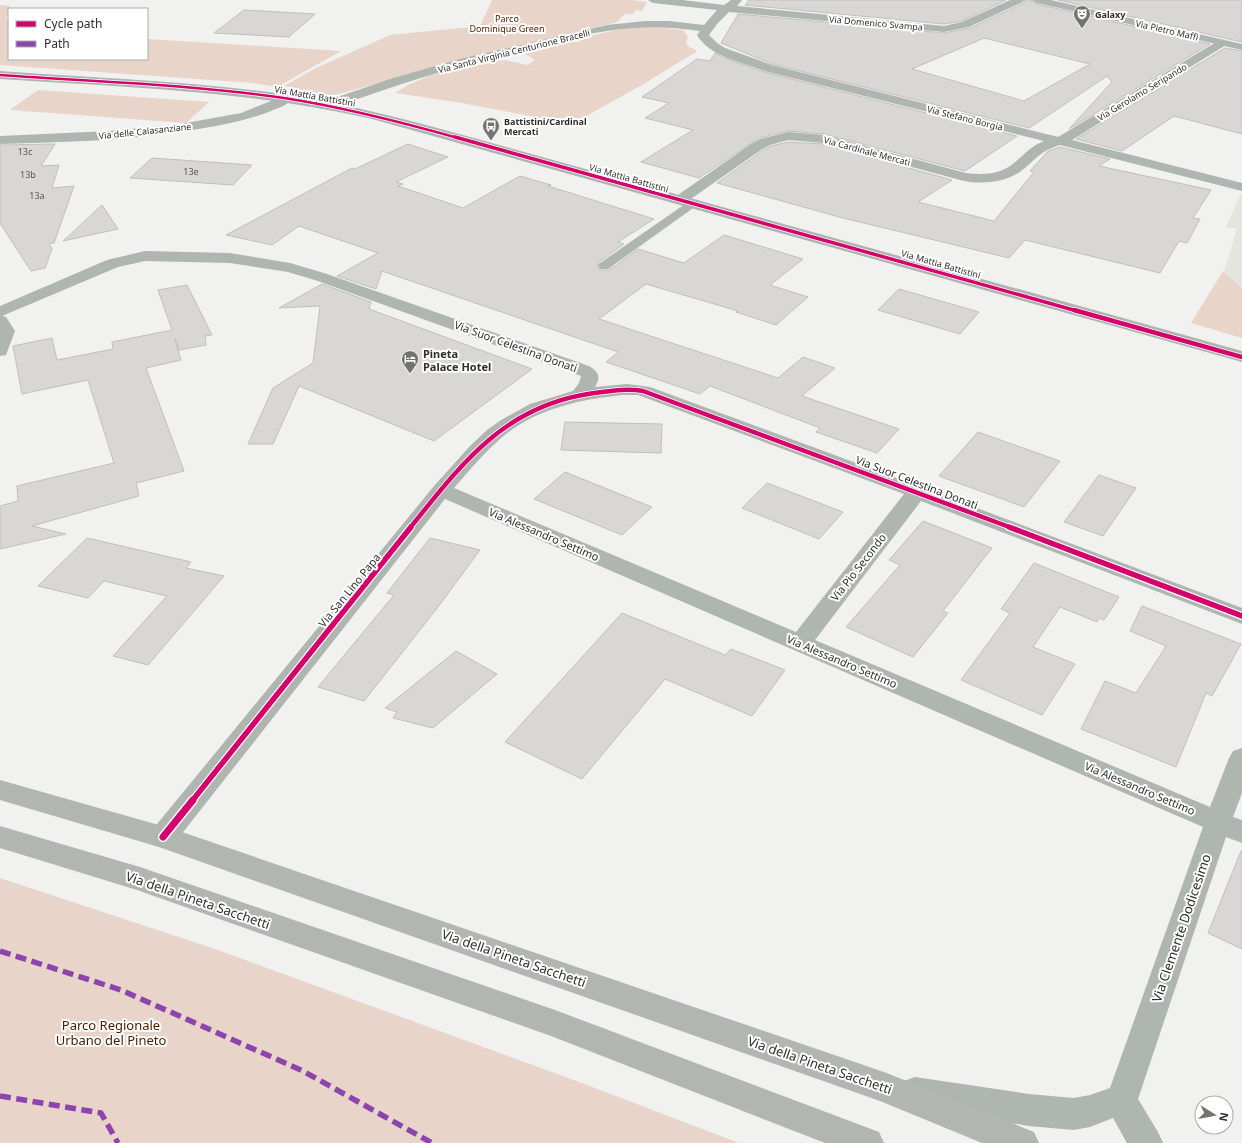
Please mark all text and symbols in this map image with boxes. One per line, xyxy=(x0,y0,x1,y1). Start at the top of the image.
theatre icon: Galaxy xyxy=(1072,4,1092,29)
legend xyxy=(8,8,148,60)
place label: Galaxy xyxy=(1095,8,1126,21)
park label: Parco Dominique Green xyxy=(470,12,544,35)
street label: Via Domenico Svampa xyxy=(829,12,923,34)
text: Cycle path xyxy=(44,15,102,32)
street label: Via Pietro Maffi xyxy=(1134,16,1200,44)
street label: Via Santa Virginia Centurione Bracelli xyxy=(437,26,591,76)
text: Path xyxy=(44,35,70,52)
street label: Via Gerolamo Seripando xyxy=(1095,60,1189,124)
street label: Via Mattia Battistini xyxy=(273,82,357,110)
street label: Via Stefano Borgia xyxy=(926,102,1004,134)
place label: Battistini/Cardinal Mercati xyxy=(504,115,587,138)
bus stop icon: Battistini/Cardinal Mercati xyxy=(481,116,501,141)
street label: Via delle Calasanziane xyxy=(98,120,192,142)
street label: Via Cardinale Mercati xyxy=(822,133,912,169)
house number: 13c xyxy=(18,145,33,158)
street label: Via Mattia Battistini xyxy=(588,160,670,196)
house number: 13e xyxy=(183,165,199,178)
house number: 13b xyxy=(20,168,36,181)
house number: 13a xyxy=(29,189,45,202)
street label: Via Mattia Battistini xyxy=(900,246,982,282)
street label: Via Suor Celestina Donati xyxy=(452,317,580,375)
place label: Pineta Palace Hotel xyxy=(423,346,491,374)
hotel icon: Pineta Palace Hotel xyxy=(400,349,420,374)
street label: Via Suor Celestina Donati xyxy=(854,452,980,512)
street label: Via Alessandro Settimo xyxy=(486,504,602,564)
street label: Via Pio Secondo xyxy=(827,530,889,604)
street label: Via San Lino Papa xyxy=(315,550,383,630)
street label: Via Alessandro Settimo xyxy=(784,631,900,691)
street label: Via Alessandro Settimo xyxy=(1082,758,1198,818)
street label: Via Clemente Dodicesimo xyxy=(1147,851,1215,1004)
street label: Via della Pineta Sacchetti xyxy=(123,867,273,933)
street label: Via della Pineta Sacchetti xyxy=(439,925,589,991)
park label: Parco Regionale Urbano del Pineto xyxy=(56,1016,166,1049)
street label: Via della Pineta Sacchetti xyxy=(745,1032,895,1098)
north arrow xyxy=(1194,1095,1234,1135)
text: N xyxy=(1216,1111,1233,1123)

